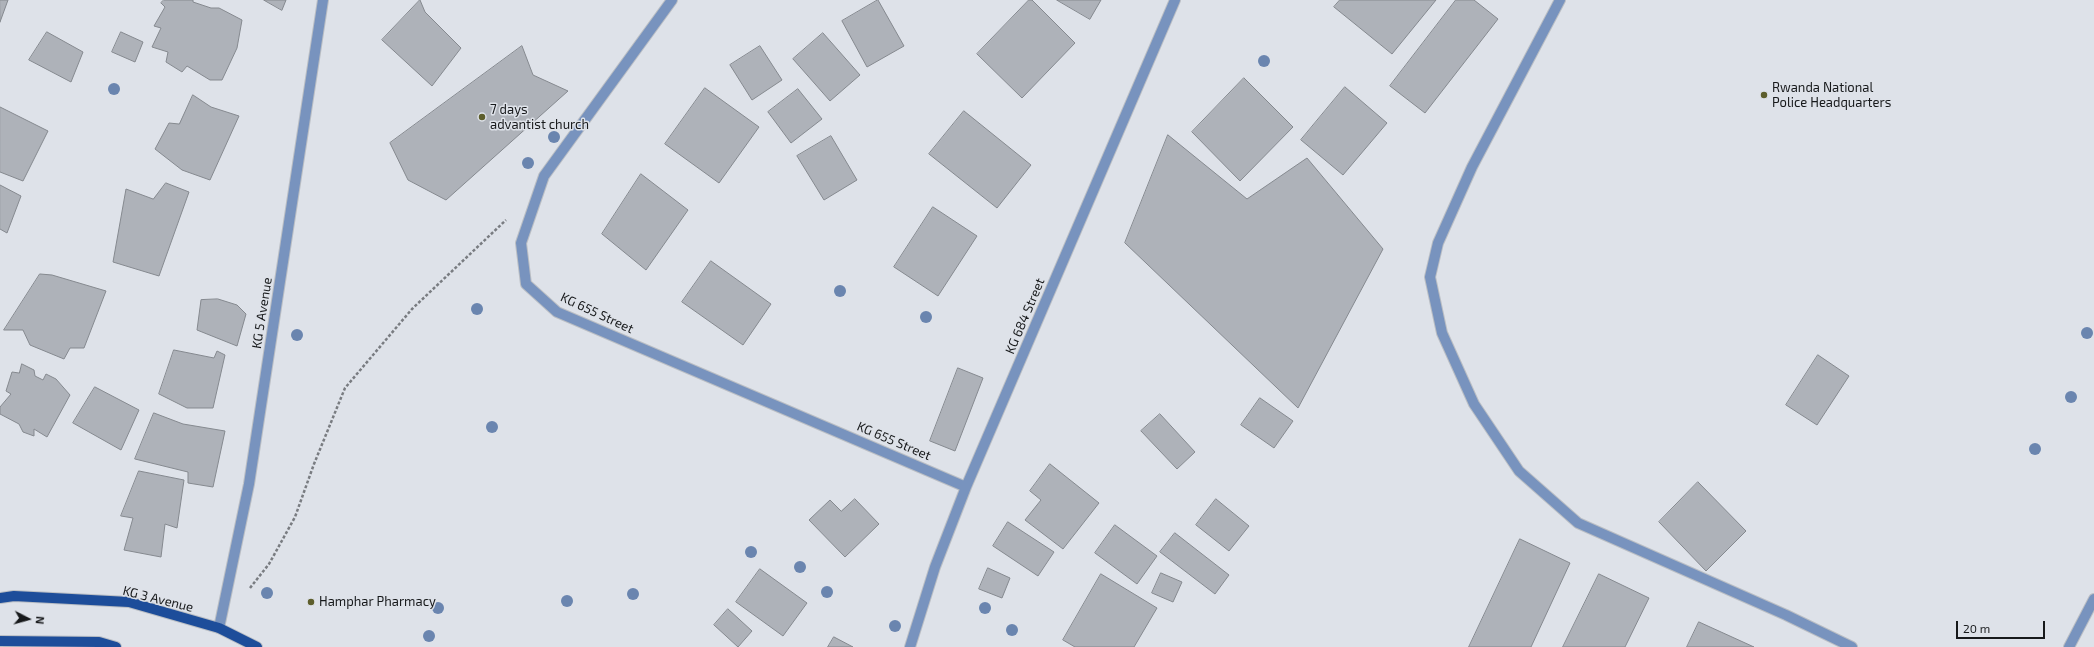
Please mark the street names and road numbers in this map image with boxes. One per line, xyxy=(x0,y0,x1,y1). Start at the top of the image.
street label: KG 5 Avenue xyxy=(249,276,275,350)
street label: KG 684 Street xyxy=(1002,276,1048,356)
street label: KG 655 Street xyxy=(558,289,636,337)
street label: KG 655 Street xyxy=(855,418,933,464)
street label: KG 3 Avenue xyxy=(121,583,195,615)

